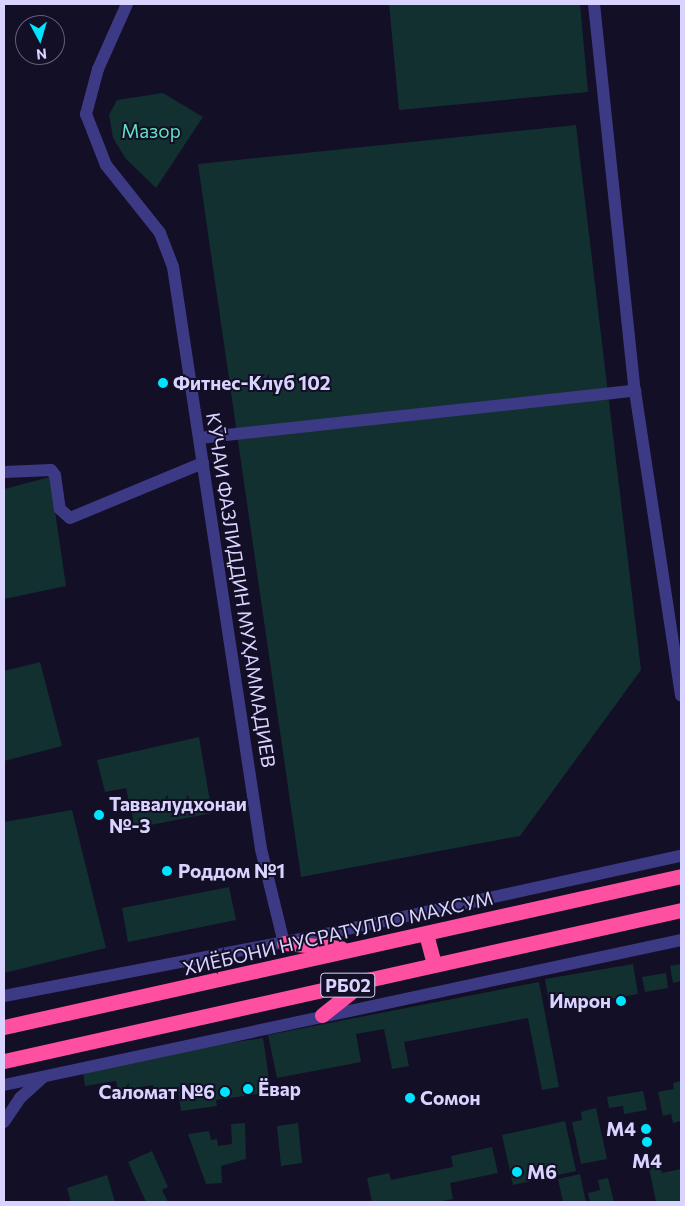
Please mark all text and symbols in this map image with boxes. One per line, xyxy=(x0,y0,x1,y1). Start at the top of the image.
north arrow xyxy=(15,15,65,65)
text: N xyxy=(35,45,48,63)
park label: Мазор xyxy=(121,120,181,142)
place label: Фитнес-Клуб 102 xyxy=(173,372,331,394)
marker: Фитнес-Клуб 102 xyxy=(157,377,169,389)
street label: КӮЧАИ ФАЗЛИДДИН МУҲАММАДИЕВ xyxy=(202,411,280,769)
place label: Таввалудхонаи №-3 xyxy=(109,793,247,837)
marker: Таввалудхонаи №-3 xyxy=(93,809,105,821)
place label: Роддом №1 xyxy=(178,860,285,882)
marker: Роддом №1 xyxy=(160,864,174,878)
street label: ХИЁБОНИ НУСРАТУЛЛО МАХСУМ xyxy=(181,886,495,980)
road number: РБ02 xyxy=(319,970,377,1000)
place label: Имрон xyxy=(549,990,611,1012)
marker: Имрон xyxy=(615,995,627,1007)
place label: Ёвар xyxy=(258,1078,301,1100)
place label: Саломат №6 xyxy=(99,1081,215,1103)
marker: Ёвар xyxy=(242,1083,254,1095)
marker: Саломат №6 xyxy=(219,1086,231,1098)
place label: Сомон xyxy=(420,1087,481,1109)
marker: Сомон xyxy=(404,1092,416,1104)
place label: М4 xyxy=(606,1118,636,1140)
marker: М4 xyxy=(640,1123,652,1135)
marker: M4 xyxy=(641,1136,653,1148)
place label: M4 xyxy=(632,1150,662,1172)
place label: М6 xyxy=(527,1161,557,1183)
marker: М6 xyxy=(511,1166,523,1178)

